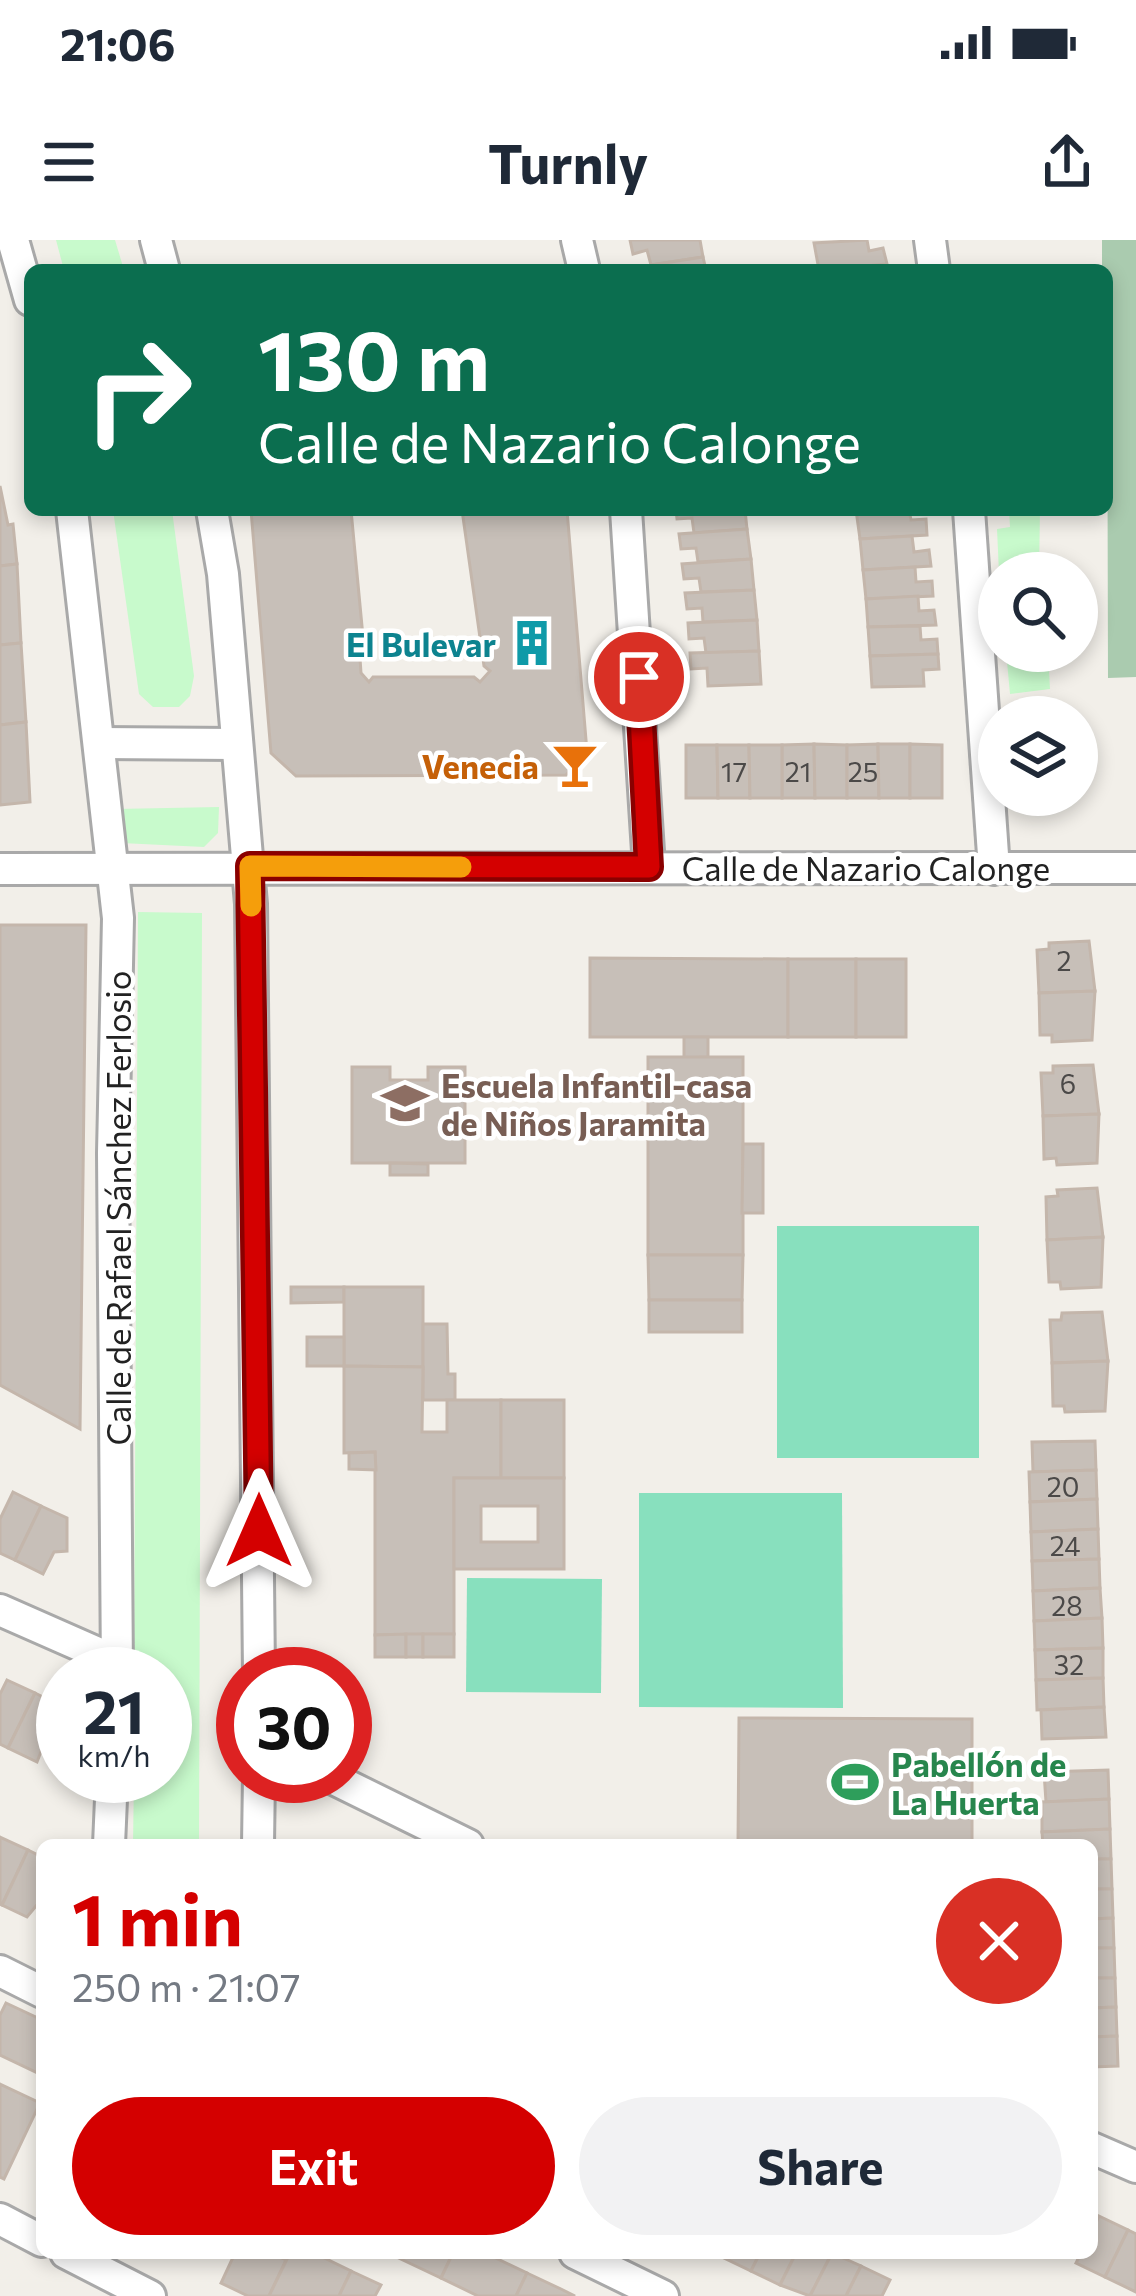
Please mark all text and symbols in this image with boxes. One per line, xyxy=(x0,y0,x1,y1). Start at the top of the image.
text: 21:06 xyxy=(60,15,176,70)
icon: menu xyxy=(36,129,102,195)
text: Turnly xyxy=(488,129,648,195)
icon: share xyxy=(1034,129,1100,195)
text: 130 m xyxy=(258,306,490,408)
icon: right xyxy=(60,312,216,468)
text: Calle de Nazario Calonge xyxy=(258,408,861,474)
map controls xyxy=(978,552,1098,816)
button: search xyxy=(978,552,1098,672)
building icon: El Bulevar xyxy=(507,618,557,668)
place label: El Bulevar xyxy=(346,623,496,664)
pin xyxy=(588,626,690,728)
icon: arrive xyxy=(606,644,672,710)
button: layers xyxy=(978,696,1098,816)
bar icon: Venecia xyxy=(550,740,600,790)
place label: Venecia xyxy=(421,745,539,786)
house number: 17 xyxy=(721,755,747,788)
house number: 21 xyxy=(785,755,811,788)
house number: 25 xyxy=(848,755,878,788)
street label: Calle de Nazario Calonge xyxy=(682,847,1050,888)
house number: 2 xyxy=(1057,944,1071,977)
street label: Calle de Rafael Sánchez Ferlosio xyxy=(97,970,138,1446)
place label: Escuela Infantil-casa de Niños Jaramita xyxy=(441,1064,752,1143)
house number: 6 xyxy=(1060,1067,1076,1100)
school or university icon: Escuela Infantil-casa de Niños Jaramita xyxy=(380,1078,430,1128)
position arrow xyxy=(196,1468,322,1594)
house number: 20 xyxy=(1047,1470,1079,1503)
house number: 24 xyxy=(1050,1529,1080,1562)
house number: 28 xyxy=(1051,1589,1083,1622)
speed limit sign: 30 xyxy=(216,1647,372,1803)
house number: 32 xyxy=(1054,1648,1084,1681)
text: 21 xyxy=(83,1673,145,1746)
text: km/h xyxy=(78,1736,150,1773)
place label: Pabellón de La Huerta xyxy=(891,1743,1067,1822)
sports icon: Pabellón de La Huerta xyxy=(830,1757,880,1807)
text: 1 min xyxy=(72,1873,243,1961)
button: close xyxy=(936,1878,1062,2004)
text: 250 m · 21:07 xyxy=(72,1962,301,2010)
button: Exit xyxy=(72,2097,555,2235)
button: Share xyxy=(579,2097,1062,2235)

